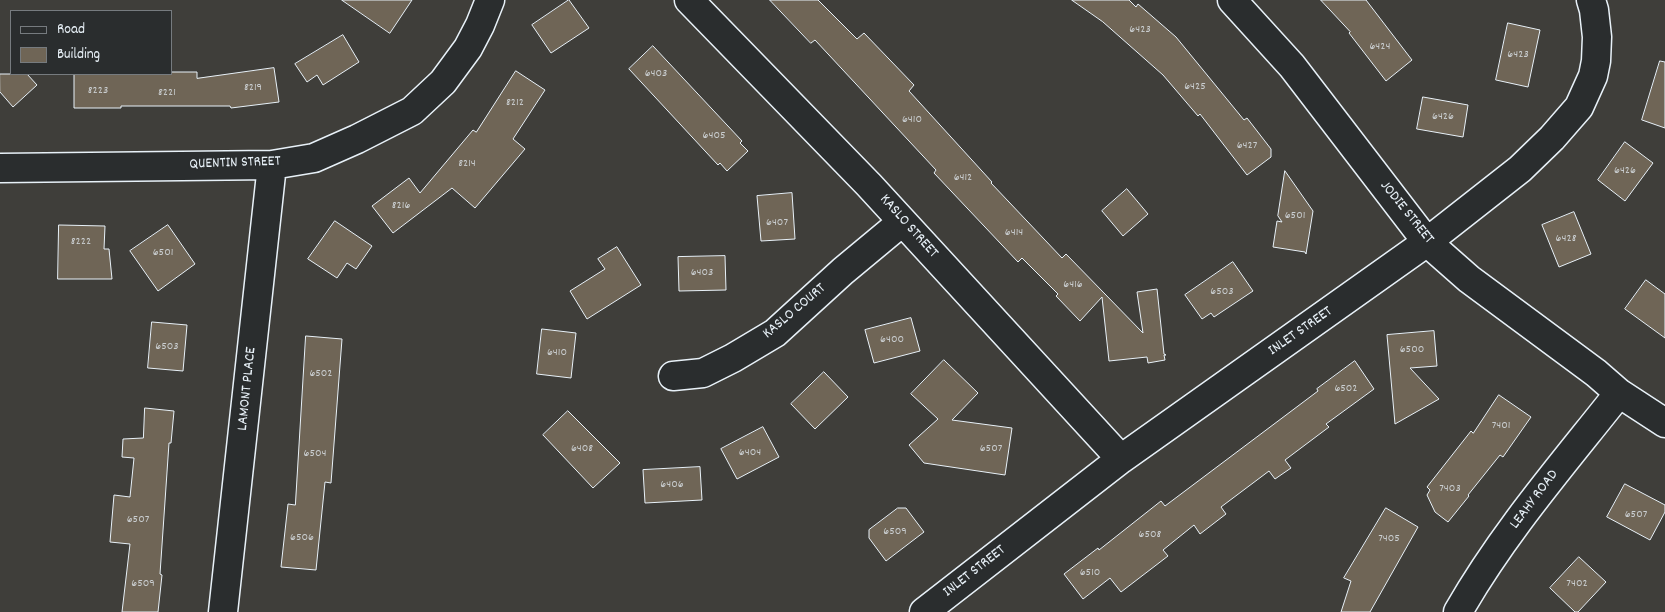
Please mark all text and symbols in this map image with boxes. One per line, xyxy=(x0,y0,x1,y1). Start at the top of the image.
legend xyxy=(10,10,172,75)
text: Road xyxy=(57,19,85,41)
house number: 6423 xyxy=(1129,23,1151,37)
house number: 6424 xyxy=(1369,40,1391,54)
text: Building xyxy=(57,44,100,66)
house number: 6423 xyxy=(1507,48,1529,62)
house number: 6403 xyxy=(645,67,667,81)
house number: 6425 xyxy=(1184,80,1206,94)
house number: 8219 xyxy=(244,81,262,95)
house number: 8223 xyxy=(88,84,108,98)
house number: 8221 xyxy=(158,86,176,100)
house number: 8212 xyxy=(506,96,524,110)
house number: 6426 xyxy=(1432,110,1454,124)
house number: 6410 xyxy=(902,113,922,127)
house number: 6405 xyxy=(703,129,725,143)
house number: 6427 xyxy=(1237,139,1257,153)
street label: QUENTIN STREET xyxy=(189,153,281,175)
house number: 8214 xyxy=(458,157,476,171)
house number: 6426 xyxy=(1614,164,1636,178)
house number: 6412 xyxy=(954,171,972,185)
street label: JODIE STREET xyxy=(1375,178,1437,248)
street label: KASLO STREET xyxy=(875,191,941,263)
house number: 8216 xyxy=(392,199,410,213)
house number: 6501 xyxy=(1285,209,1305,223)
house number: 6407 xyxy=(766,216,788,230)
house number: 6414 xyxy=(1005,226,1023,240)
house number: 6428 xyxy=(1556,232,1576,246)
house number: 8222 xyxy=(71,235,91,249)
house number: 6501 xyxy=(153,246,173,260)
house number: 6403 xyxy=(691,266,713,280)
house number: 6416 xyxy=(1063,278,1083,292)
street label: KASLO COURT xyxy=(760,281,830,343)
house number: 6503 xyxy=(1210,285,1234,299)
street label: INLET STREET xyxy=(1266,303,1336,361)
house number: 6400 xyxy=(880,333,904,347)
house number: 6503 xyxy=(155,340,179,354)
house number: 6500 xyxy=(1400,343,1424,357)
street label: LAMONT PLACE xyxy=(235,346,261,432)
house number: 6410 xyxy=(547,346,567,360)
house number: 6502 xyxy=(309,367,333,381)
house number: 6502 xyxy=(1334,382,1358,396)
house number: 7401 xyxy=(1492,419,1510,433)
house number: 6408 xyxy=(571,442,593,456)
house number: 6507 xyxy=(980,442,1002,456)
house number: 6404 xyxy=(739,446,761,460)
house number: 6504 xyxy=(304,447,326,461)
street label: LEAHY ROAD xyxy=(1507,467,1563,533)
house number: 6406 xyxy=(660,478,684,492)
house number: 7403 xyxy=(1439,482,1461,496)
house number: 6507 xyxy=(1625,508,1647,522)
house number: 6507 xyxy=(127,513,149,527)
house number: 6509 xyxy=(883,525,907,539)
house number: 6508 xyxy=(1139,528,1161,542)
house number: 6506 xyxy=(290,531,314,545)
house number: 7405 xyxy=(1378,532,1400,546)
street label: INLET STREET xyxy=(940,542,1010,602)
house number: 6510 xyxy=(1080,566,1100,580)
house number: 6509 xyxy=(131,577,155,591)
house number: 7402 xyxy=(1566,577,1588,591)

